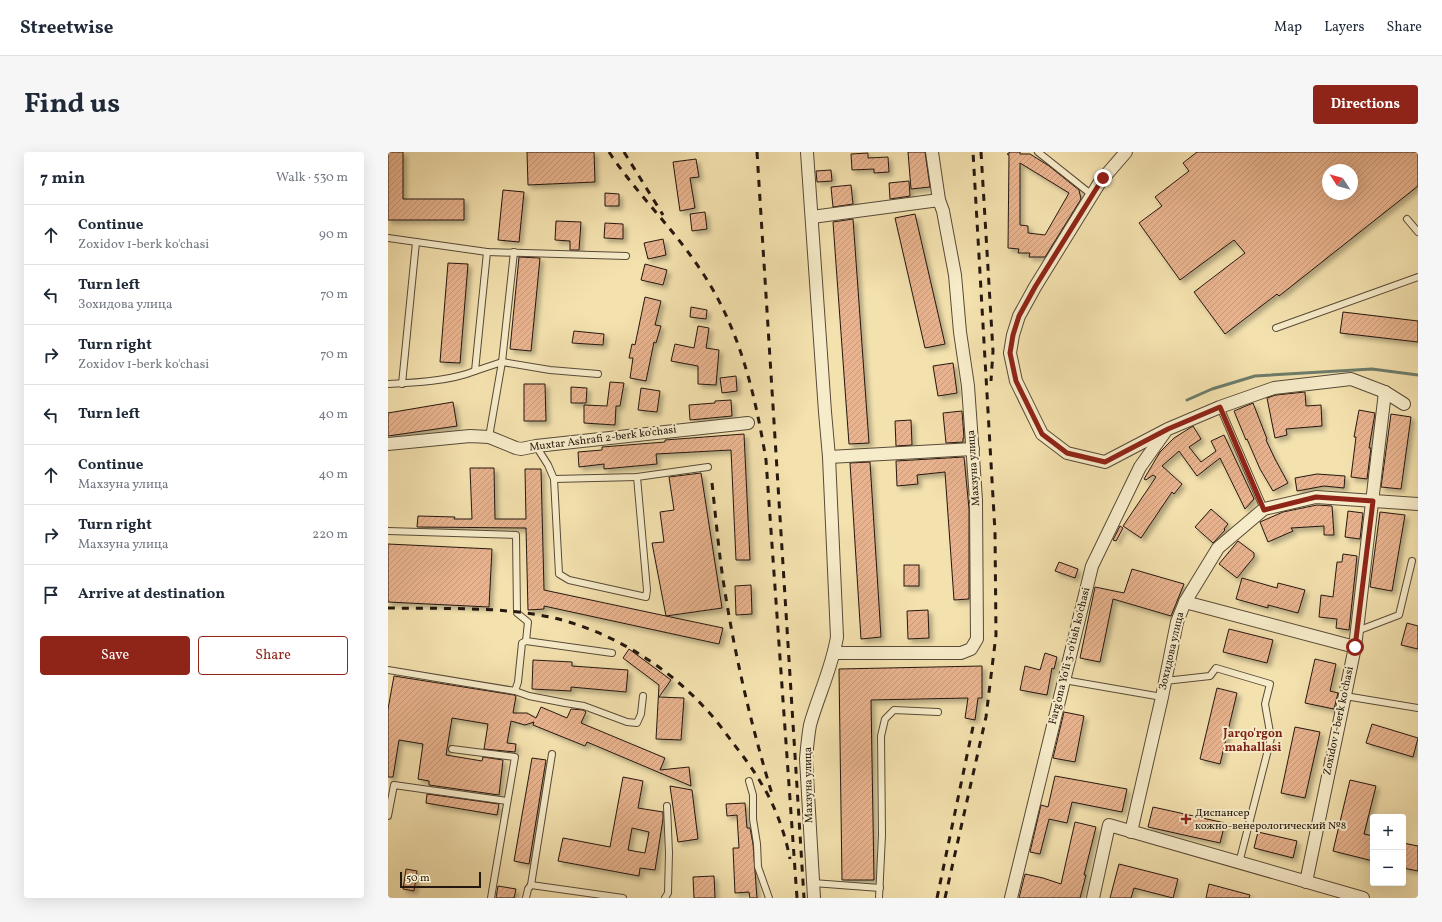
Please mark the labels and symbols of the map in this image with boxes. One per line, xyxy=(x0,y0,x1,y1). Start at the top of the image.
north arrow xyxy=(1322,164,1358,200)
route end xyxy=(1094,169,1112,187)
street label: Muxtar Ashrafi 2-berk ko'chasi xyxy=(529,423,677,455)
street label: Махзуна улица xyxy=(964,429,984,507)
street label: Farg'ona Yo'li 3-o'tish ko'chasi xyxy=(1046,586,1094,726)
street label: Зохидова улица xyxy=(1156,610,1188,692)
route start xyxy=(1346,638,1364,656)
street label: Zoxidov 1-berk ko'chasi xyxy=(1320,665,1358,777)
district label: Jarqo'rgon mahallasi xyxy=(1222,726,1283,756)
street label: Махзуна улица xyxy=(801,746,817,823)
place label: Диспансер кожно-венерологический №8 xyxy=(1195,806,1347,834)
marker: Диспансер кожно-венерологический №8 xyxy=(1180,813,1192,825)
scale bar xyxy=(400,870,481,889)

